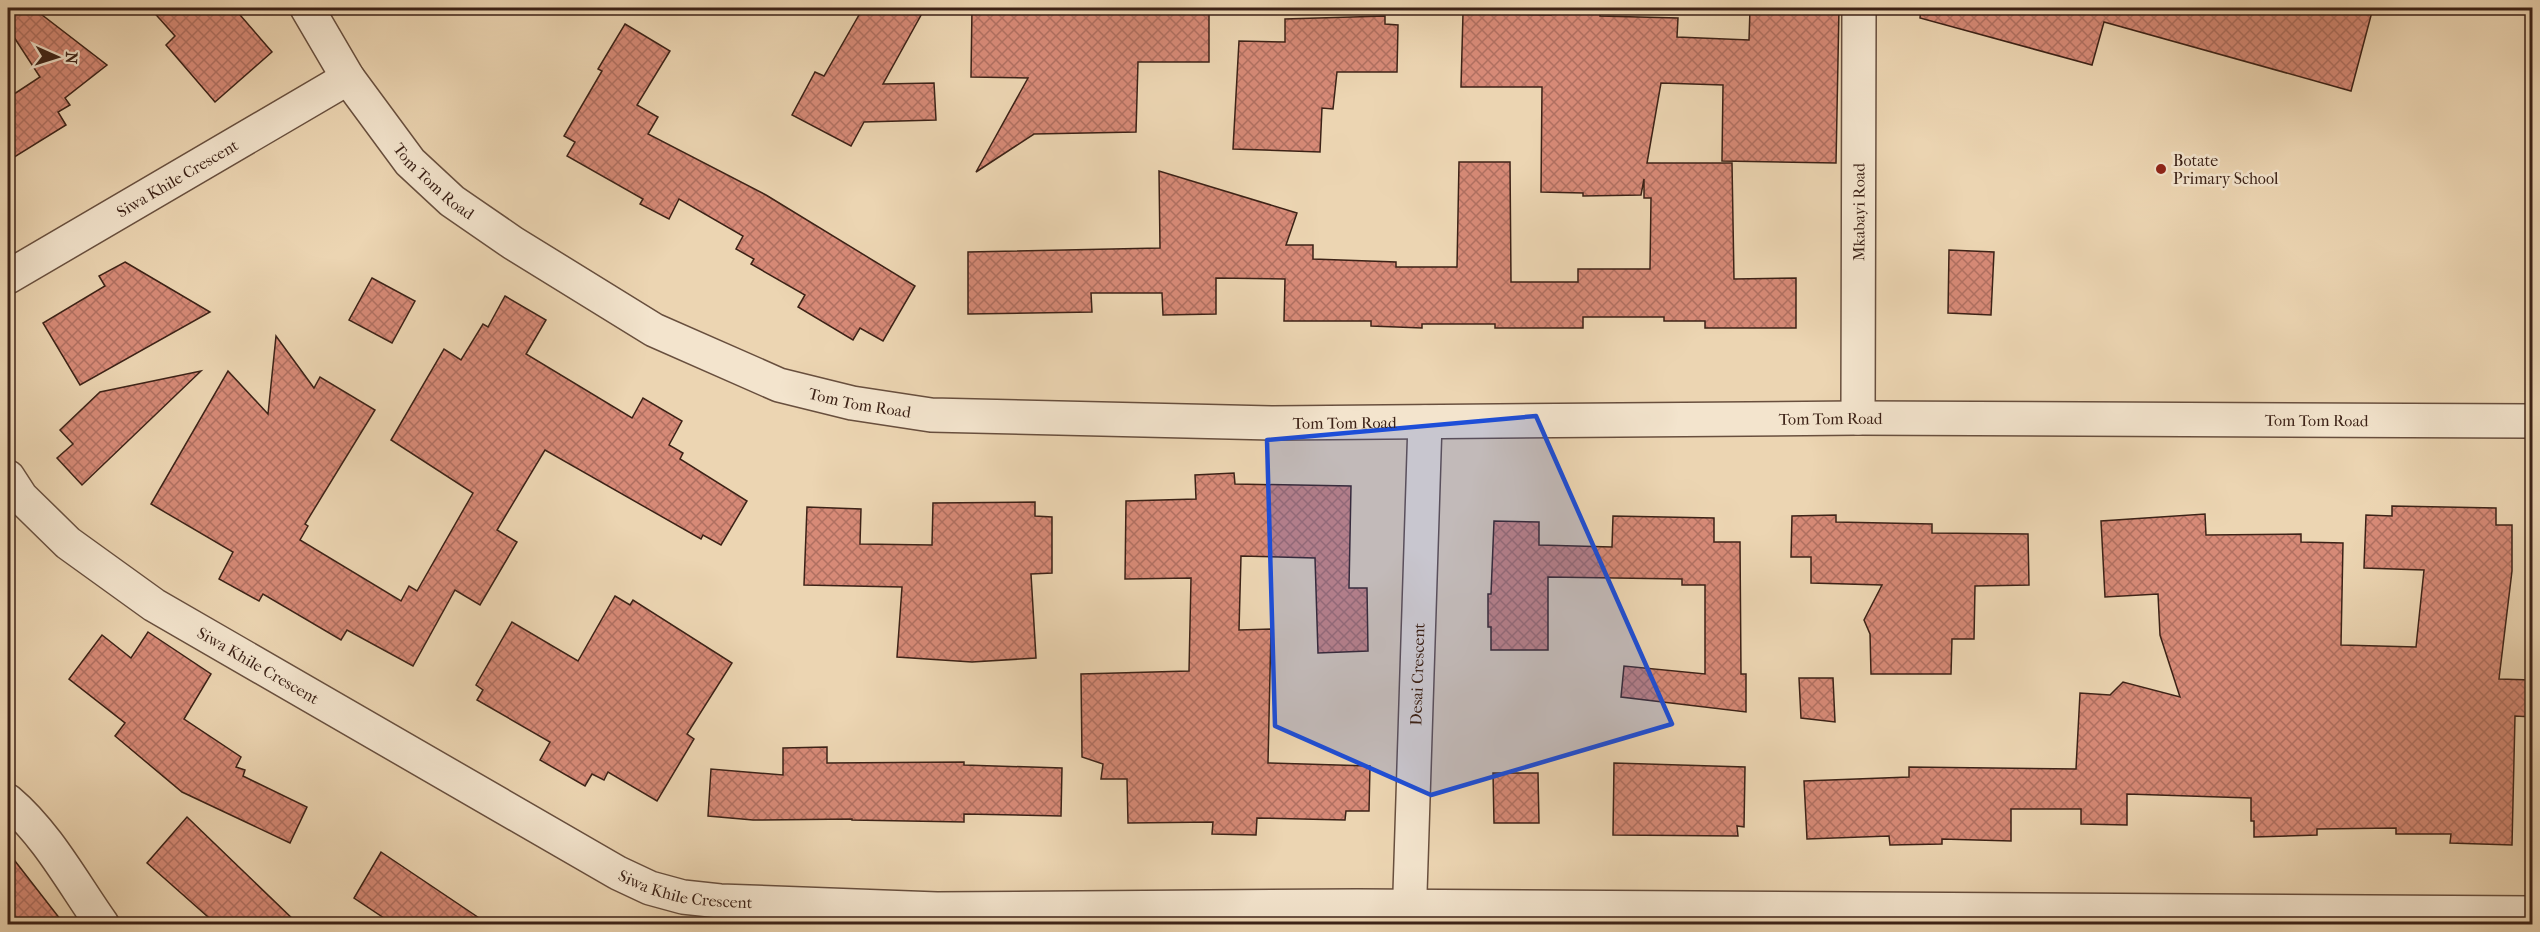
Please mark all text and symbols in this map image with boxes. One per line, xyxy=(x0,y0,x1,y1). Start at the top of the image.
north arrow xyxy=(27,27,87,87)
text: N xyxy=(62,51,81,65)
street label: Siwa Khile Crescent xyxy=(113,135,242,221)
street label: Tom Tom Road xyxy=(390,139,478,223)
place label: Botate Primary School xyxy=(2173,151,2279,188)
marker: Botate Primary School xyxy=(2154,162,2168,176)
street label: Mkabayi Road xyxy=(1849,163,1868,261)
street label: Tom Tom Road xyxy=(807,383,913,421)
street label: Tom Tom Road xyxy=(1779,408,1883,428)
street label: Tom Tom Road xyxy=(2265,410,2369,430)
street label: Tom Tom Road xyxy=(1293,412,1397,432)
street label: Desai Crescent xyxy=(1406,622,1428,726)
street label: Siwa Khile Crescent xyxy=(194,623,323,708)
street label: Siwa Khile Crescent xyxy=(616,865,753,912)

